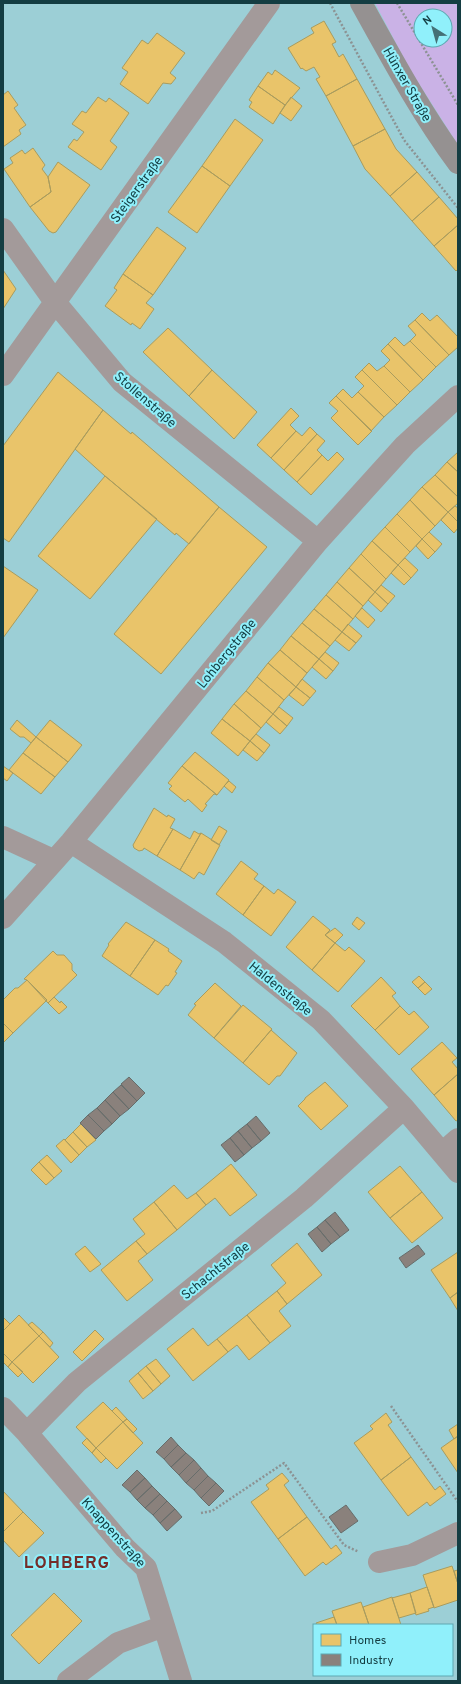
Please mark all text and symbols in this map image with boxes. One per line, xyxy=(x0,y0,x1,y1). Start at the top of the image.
north arrow xyxy=(413,8,453,48)
text: N xyxy=(420,13,435,29)
street label: Hünxer Straße xyxy=(378,45,434,125)
street label: Steigerstraße xyxy=(108,154,167,227)
street label: Stollenstraße xyxy=(110,369,179,432)
street label: Lohbergstraße xyxy=(195,616,260,692)
street label: Haldenstraße xyxy=(245,959,315,1020)
street label: Schachtstraße xyxy=(179,1239,254,1304)
street label: Knappenstraße xyxy=(77,1495,148,1572)
district label: LOHBERG xyxy=(24,1553,110,1575)
legend xyxy=(313,1624,453,1676)
text: Homes xyxy=(349,1633,386,1649)
text: Industry xyxy=(349,1653,394,1669)

